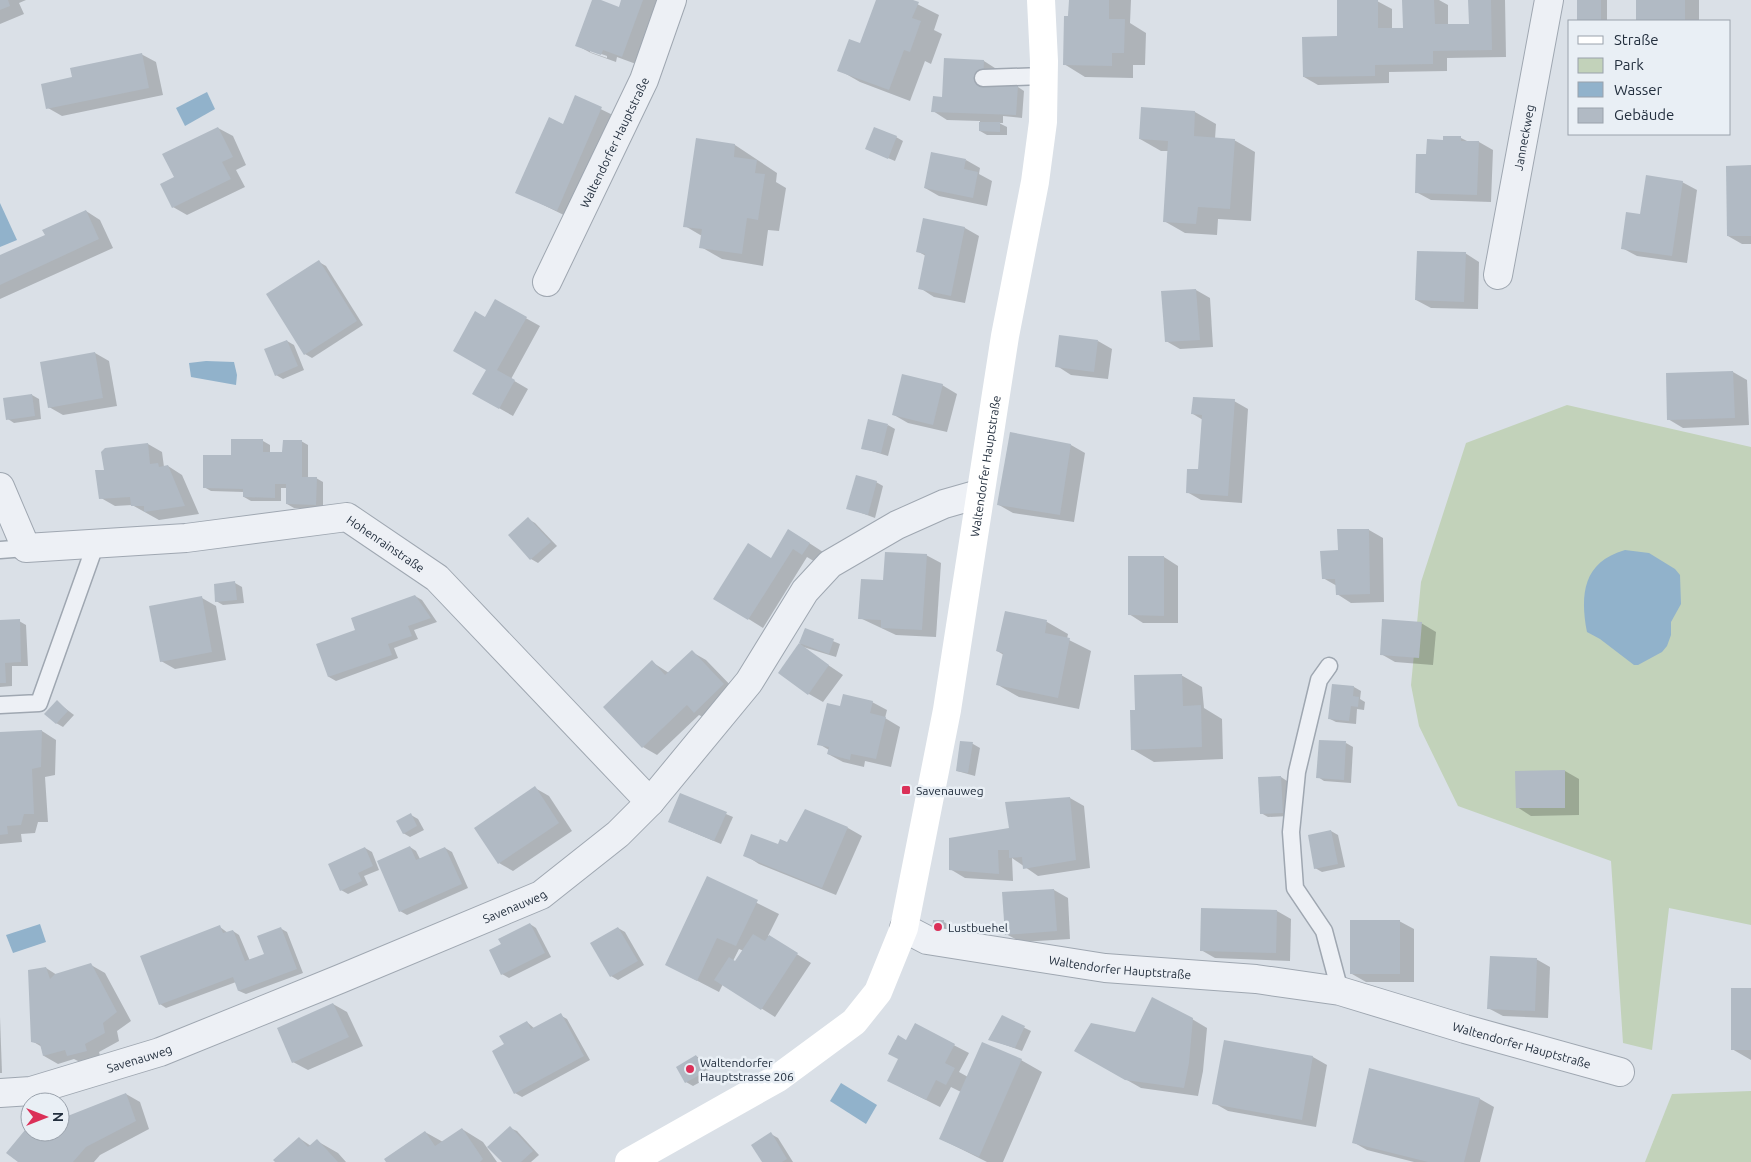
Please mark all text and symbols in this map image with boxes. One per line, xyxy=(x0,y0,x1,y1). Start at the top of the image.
legend xyxy=(1568,20,1731,135)
text: Straße xyxy=(1614,31,1658,48)
text: Park xyxy=(1614,56,1644,73)
street label: Waltendorfer Hauptstraße xyxy=(577,75,651,210)
text: Wasser xyxy=(1614,81,1663,98)
street label: Janneckweg xyxy=(1511,103,1536,171)
text: Gebäude xyxy=(1614,106,1674,123)
street label: Waltendorfer Hauptstraße xyxy=(967,394,1002,538)
street label: Hohenrainstraße xyxy=(345,513,427,574)
marker: Savenauweg xyxy=(900,784,912,796)
place label: Savenauweg xyxy=(916,784,984,797)
street label: Savenauweg xyxy=(481,887,549,925)
marker: Lustbuehel xyxy=(932,921,944,933)
place label: Lustbuehel xyxy=(948,921,1008,934)
street label: Waltendorfer Hauptstraße xyxy=(1048,953,1192,981)
street label: Waltendorfer Hauptstraße xyxy=(1451,1019,1593,1070)
street label: Savenauweg xyxy=(105,1041,174,1074)
place label: Waltendorfer Hauptstrasse 206 xyxy=(700,1056,794,1083)
marker: Waltendorfer Hauptstrasse 206 xyxy=(684,1063,696,1075)
north arrow xyxy=(20,1092,70,1142)
text: N xyxy=(50,1112,66,1122)

